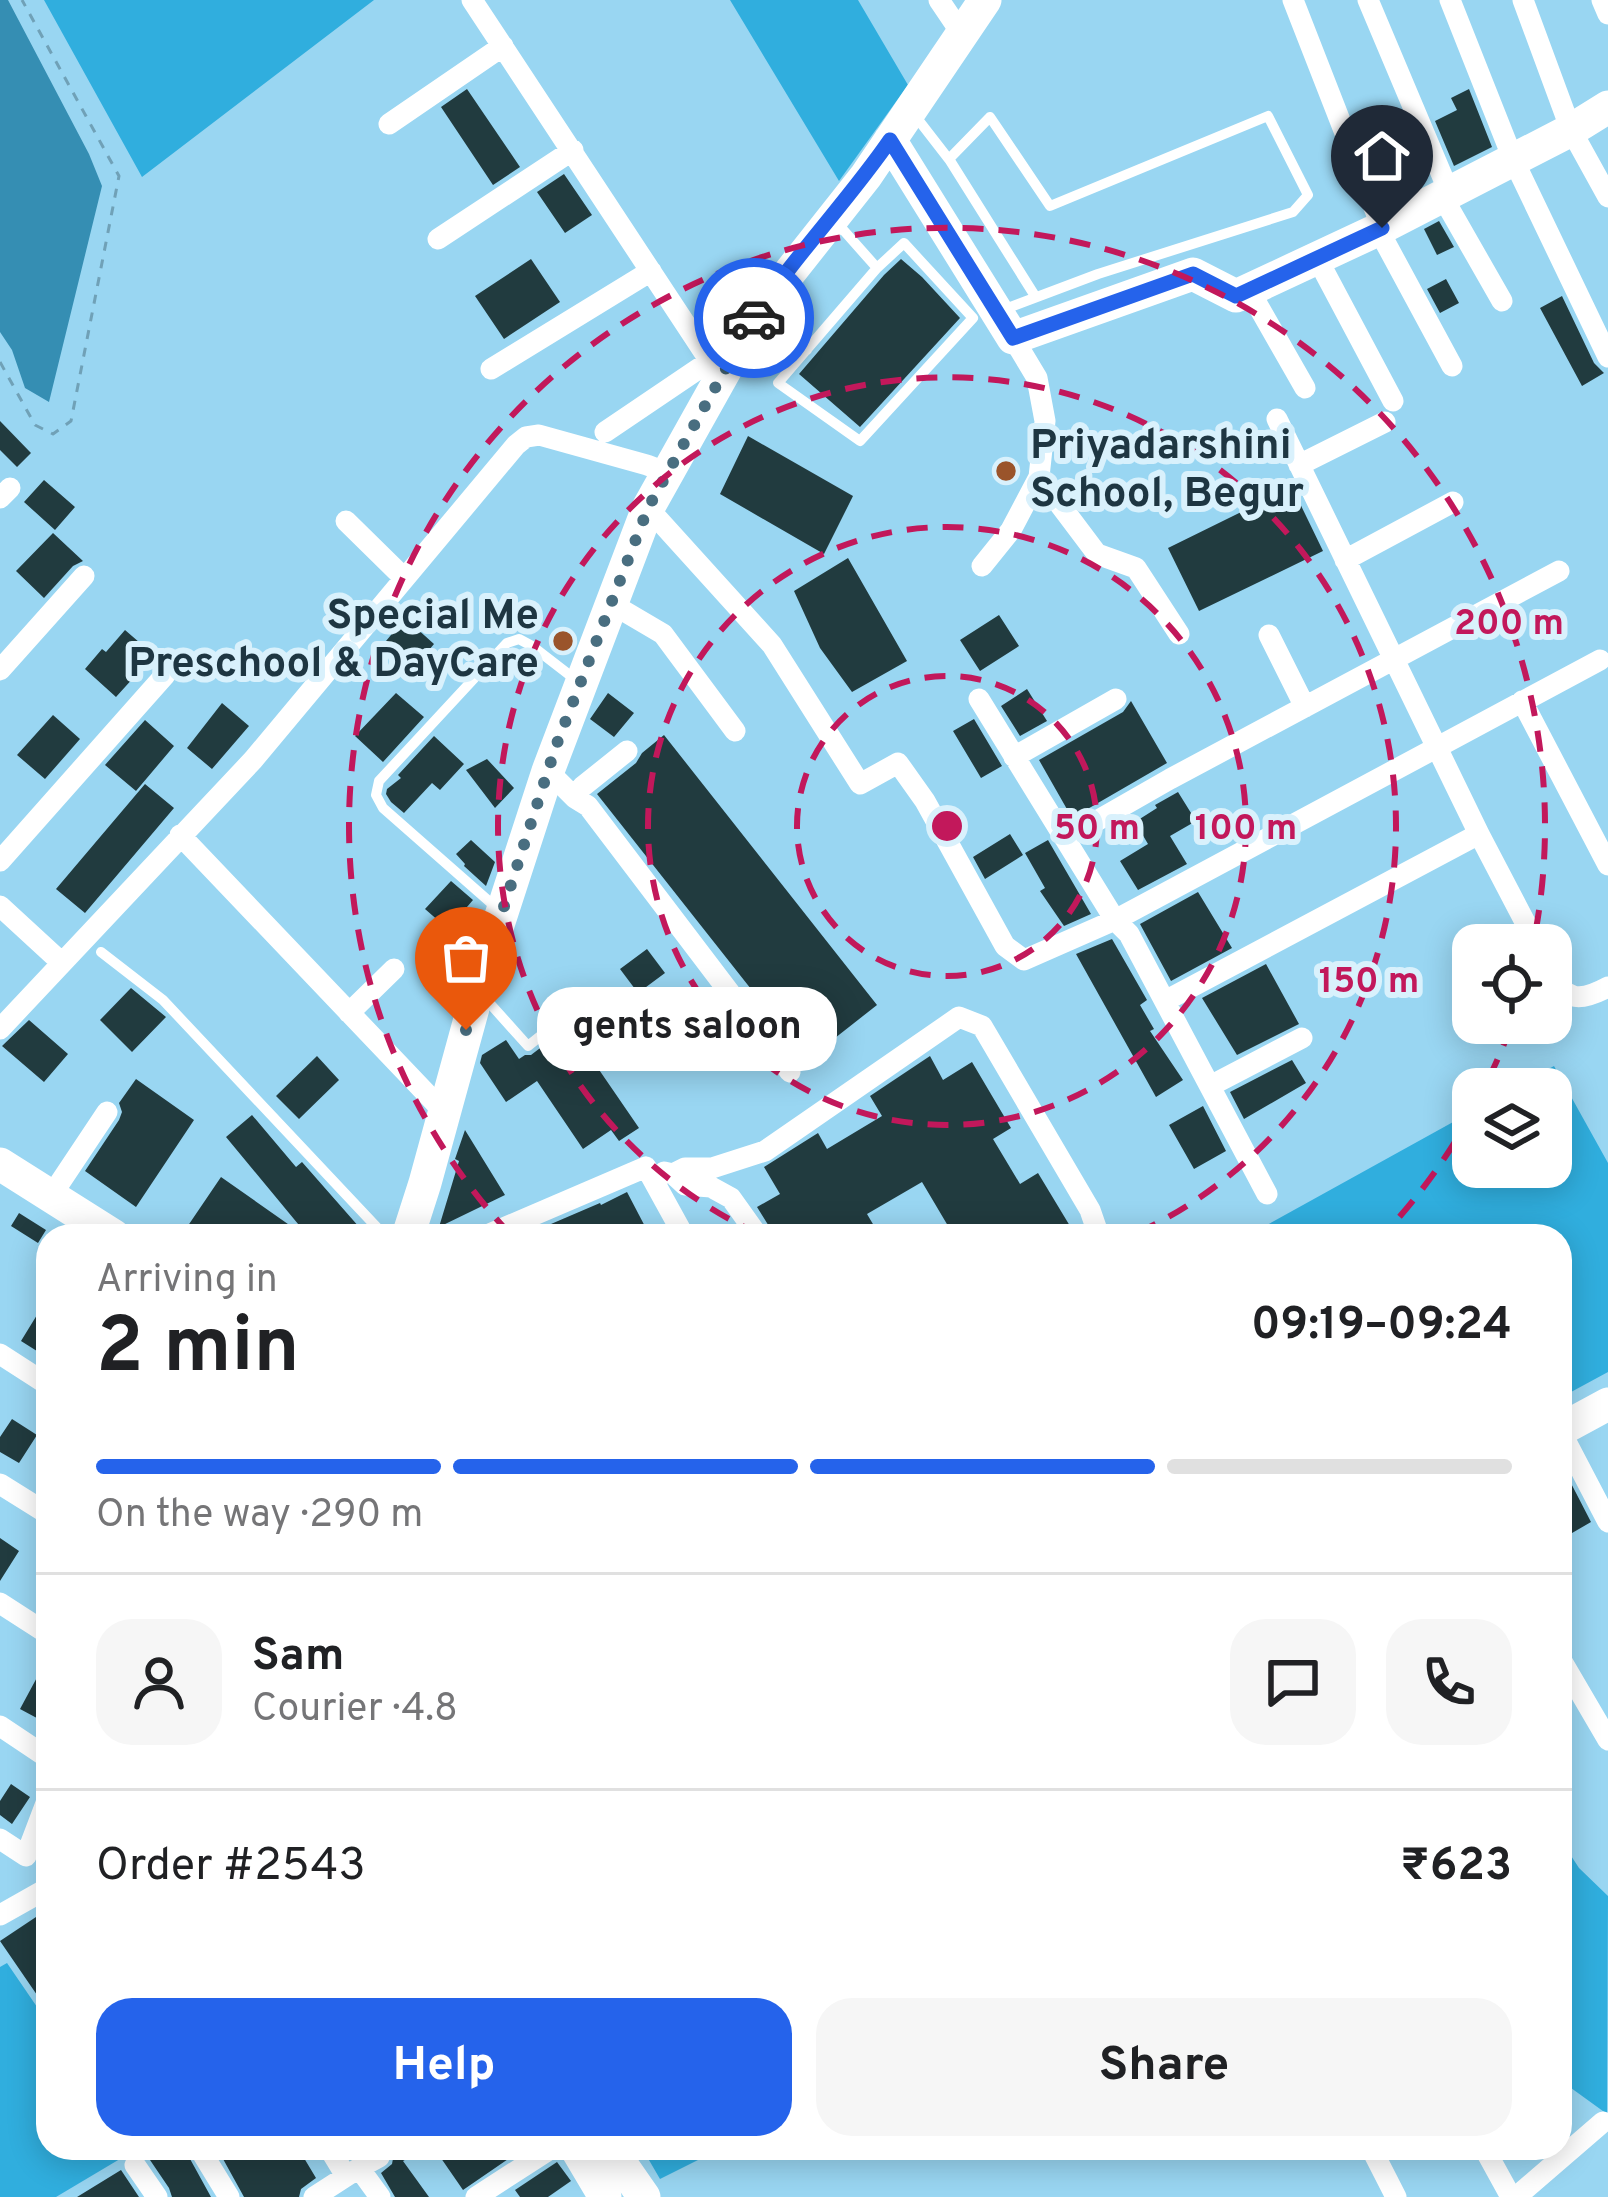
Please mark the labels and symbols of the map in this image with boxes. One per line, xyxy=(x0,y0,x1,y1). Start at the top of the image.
pin xyxy=(1331,105,1433,228)
courier xyxy=(694,258,814,378)
place label: Priyadarshini School, Begur xyxy=(1030,421,1304,522)
marker: Priyadarshini School, Begur xyxy=(993,458,1019,484)
place label: Special Me Preschool & DayCare xyxy=(128,591,539,692)
text: 200 m xyxy=(1454,602,1564,648)
marker: Special Me Preschool & DayCare xyxy=(550,628,576,654)
centre of rings xyxy=(926,805,968,847)
text: 50 m xyxy=(1054,807,1140,853)
text: 100 m xyxy=(1195,807,1297,853)
pin xyxy=(415,907,517,1030)
text: 150 m xyxy=(1319,960,1419,1006)
callout: gents saloon xyxy=(538,988,838,1072)

